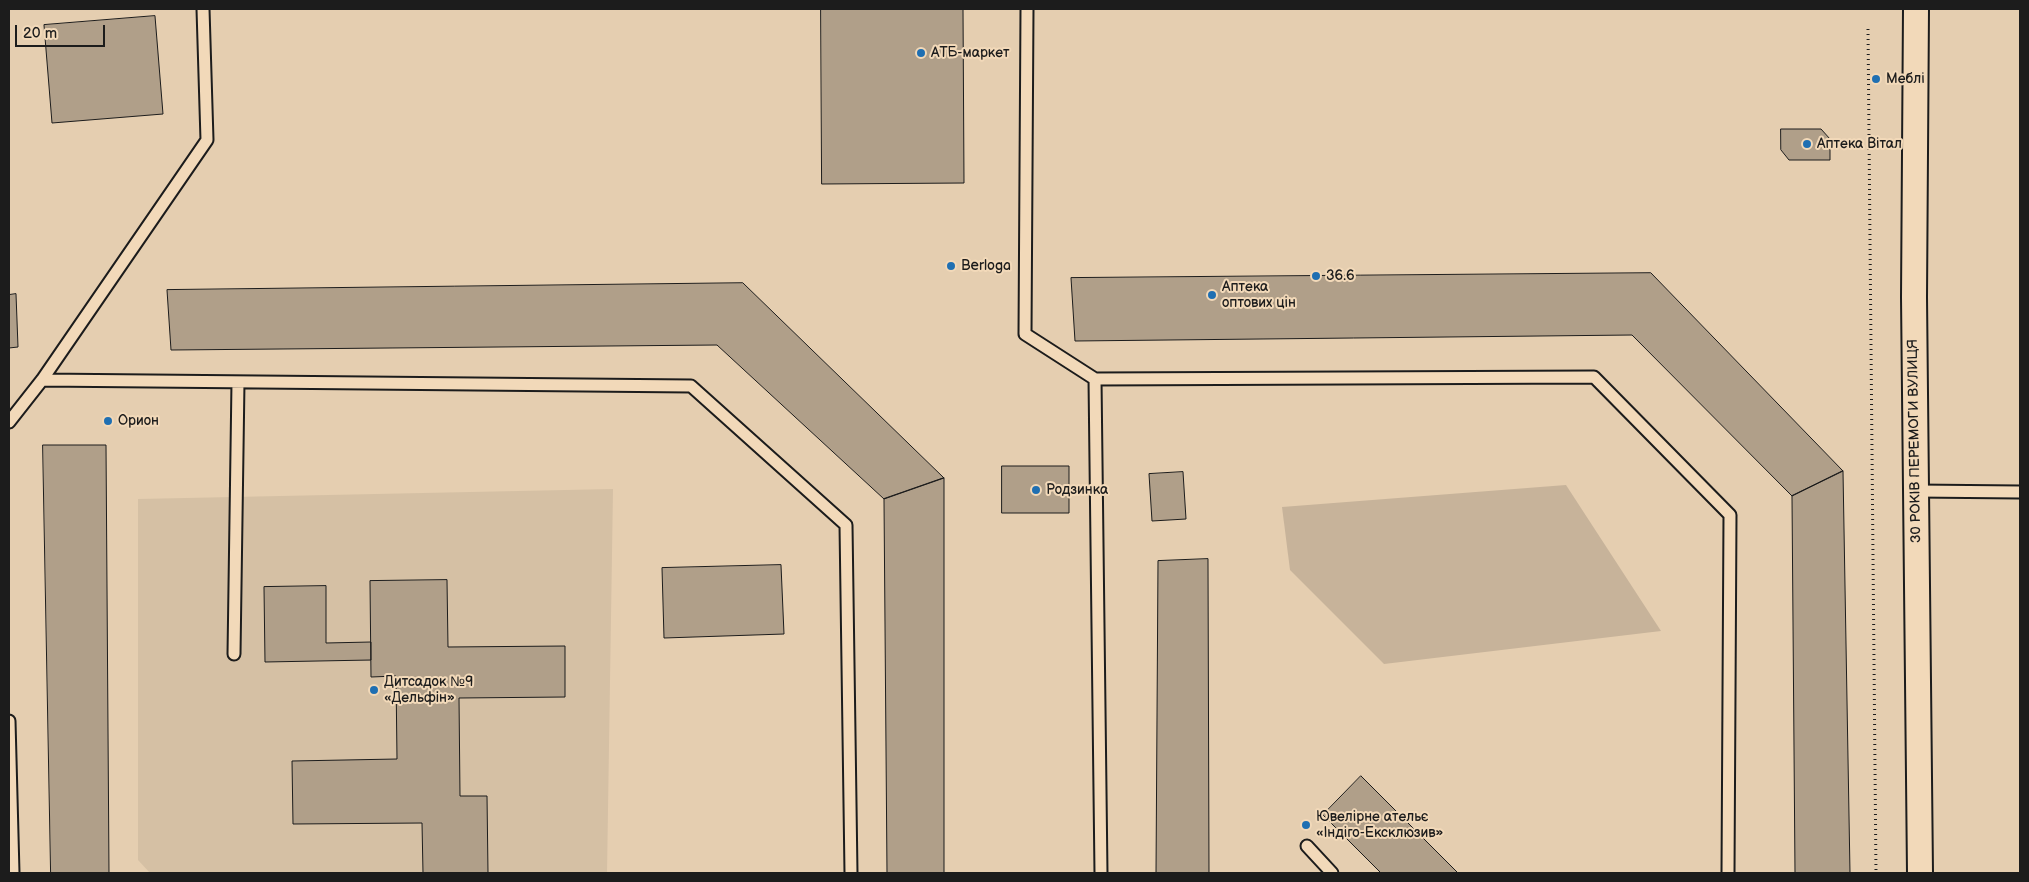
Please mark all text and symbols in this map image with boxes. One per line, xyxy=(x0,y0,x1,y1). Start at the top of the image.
scale bar xyxy=(18,15,108,47)
text: 20 m xyxy=(23,24,57,43)
place label: АТБ-маркет xyxy=(931,45,1010,61)
marker: АТБ-маркет xyxy=(915,47,927,59)
place label: Меблі xyxy=(1886,71,1925,87)
marker: Меблі xyxy=(1870,73,1882,85)
place label: Аптека Вітал xyxy=(1817,136,1902,152)
marker: Аптека Вітал xyxy=(1801,138,1813,150)
place label: Berloga xyxy=(961,258,1011,274)
marker: Berloga xyxy=(945,260,957,272)
place label: 36.6 xyxy=(1326,268,1354,284)
marker: 36.6 xyxy=(1310,270,1322,282)
place label: Аптека оптових цін xyxy=(1222,279,1296,312)
marker: Аптека оптових цін xyxy=(1206,289,1218,301)
street label: 30 РОКІВ ПЕРЕМОГИ ВУЛИЦЯ xyxy=(1905,339,1925,543)
place label: Орион xyxy=(118,413,159,429)
marker: Орион xyxy=(102,415,114,427)
place label: Родзинка xyxy=(1046,482,1108,498)
marker: Родзинка xyxy=(1030,484,1042,496)
place label: Дитсадок №9 «Дельфiн» xyxy=(384,674,473,706)
marker: Дитсадок №9 «Дельфiн» xyxy=(368,684,380,696)
place label: Ювелірне ательє «Індіго-Ексклюзив» xyxy=(1316,809,1443,842)
marker: Ювелірне ательє «Індіго-Ексклюзив» xyxy=(1300,819,1312,831)

